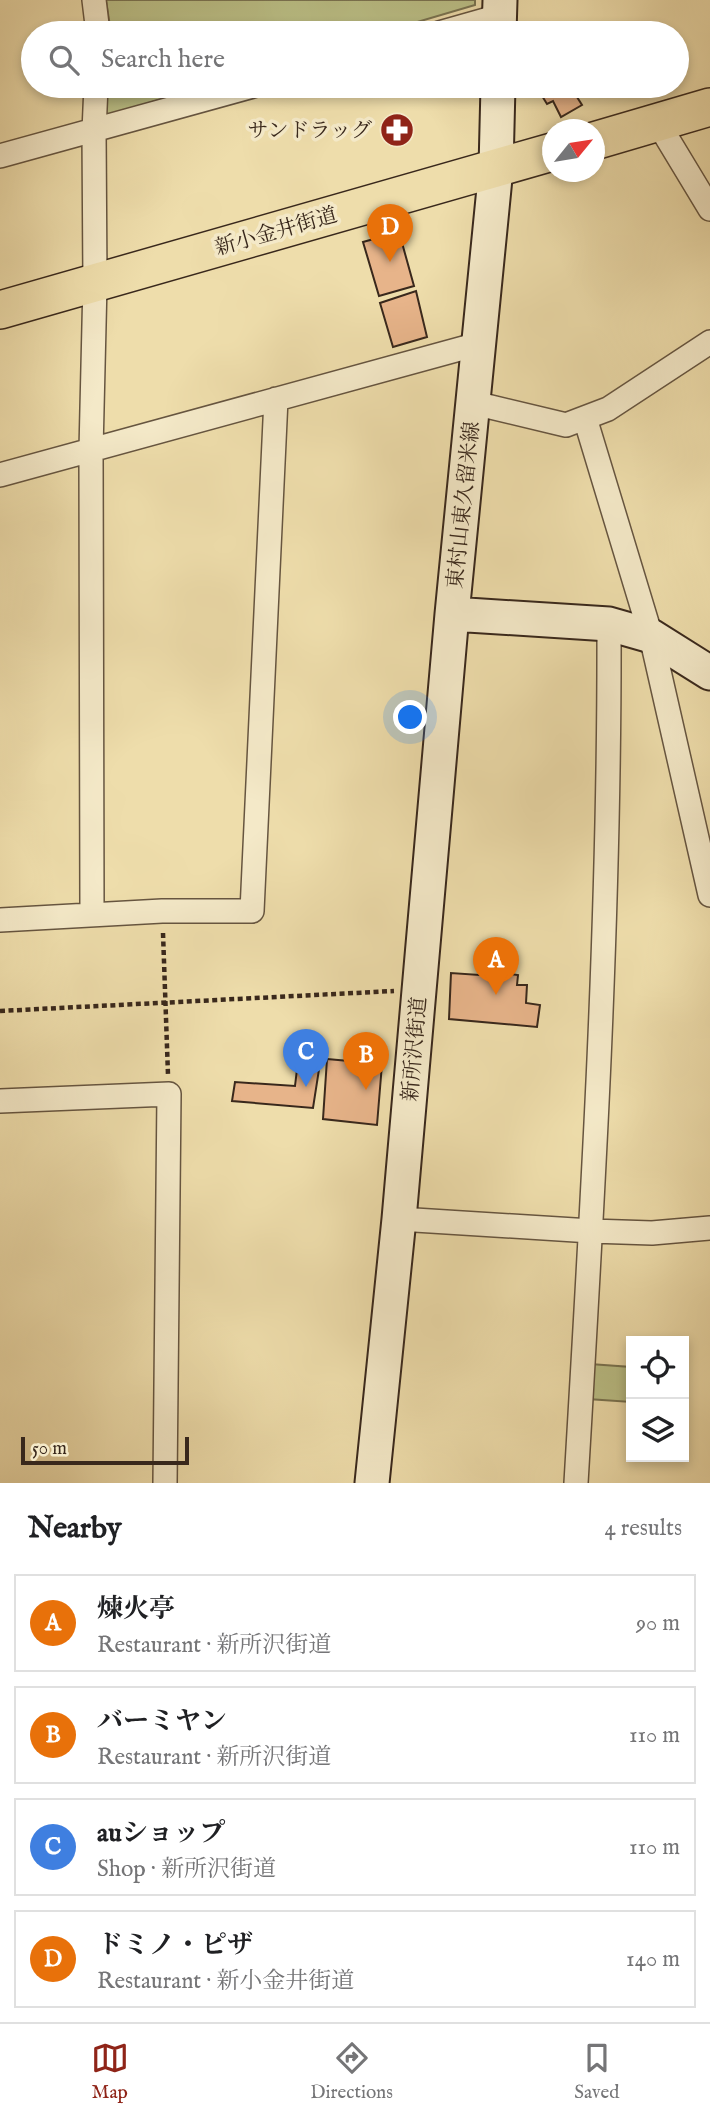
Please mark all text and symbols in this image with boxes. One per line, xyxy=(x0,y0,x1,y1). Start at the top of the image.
search box xyxy=(21,21,689,98)
icon: search xyxy=(45,41,83,79)
text: Search here xyxy=(101,43,225,76)
pharmacy icon: サンドラッグ xyxy=(378,111,416,149)
place label: サンドラッグ xyxy=(247,118,372,145)
north arrow xyxy=(542,119,605,182)
street label: 新小金井街道 xyxy=(212,202,341,263)
pin: D xyxy=(367,204,413,262)
street label: 東村山東久留米線 xyxy=(442,420,487,590)
your location xyxy=(393,700,427,734)
pin: A xyxy=(473,937,519,995)
street label: 新所沢街道 xyxy=(397,996,434,1103)
pin: C xyxy=(283,1029,329,1087)
pin: B xyxy=(343,1032,389,1090)
map controls xyxy=(626,1336,689,1462)
button: locate xyxy=(626,1336,689,1399)
button: layers xyxy=(626,1399,689,1462)
scale bar xyxy=(21,1434,189,1466)
text: 50 m xyxy=(32,1437,67,1461)
text: Nearby xyxy=(28,1510,121,1548)
text: 4 results xyxy=(604,1514,682,1543)
text: 煉火亭 xyxy=(97,1593,175,1626)
text: A xyxy=(45,1609,61,1638)
text: 90 m xyxy=(636,1609,680,1638)
text: Restaurant · 新所沢街道 xyxy=(97,1631,331,1660)
text: バーミヤン xyxy=(97,1705,227,1738)
text: B xyxy=(45,1721,61,1750)
text: 110 m xyxy=(629,1721,680,1750)
text: Restaurant · 新所沢街道 xyxy=(97,1743,331,1772)
text: auショップ xyxy=(97,1817,225,1850)
text: C xyxy=(45,1833,61,1862)
text: 110 m xyxy=(629,1833,680,1862)
text: Shop · 新所沢街道 xyxy=(97,1855,276,1884)
text: ドミノ・ピザ xyxy=(97,1929,253,1962)
text: D xyxy=(44,1945,62,1974)
text: 140 m xyxy=(626,1945,680,1974)
text: Restaurant · 新小金井街道 xyxy=(97,1967,354,1996)
tab: Map xyxy=(91,2039,129,2105)
tab: Directions xyxy=(310,2039,393,2105)
tab: Saved xyxy=(574,2039,619,2105)

